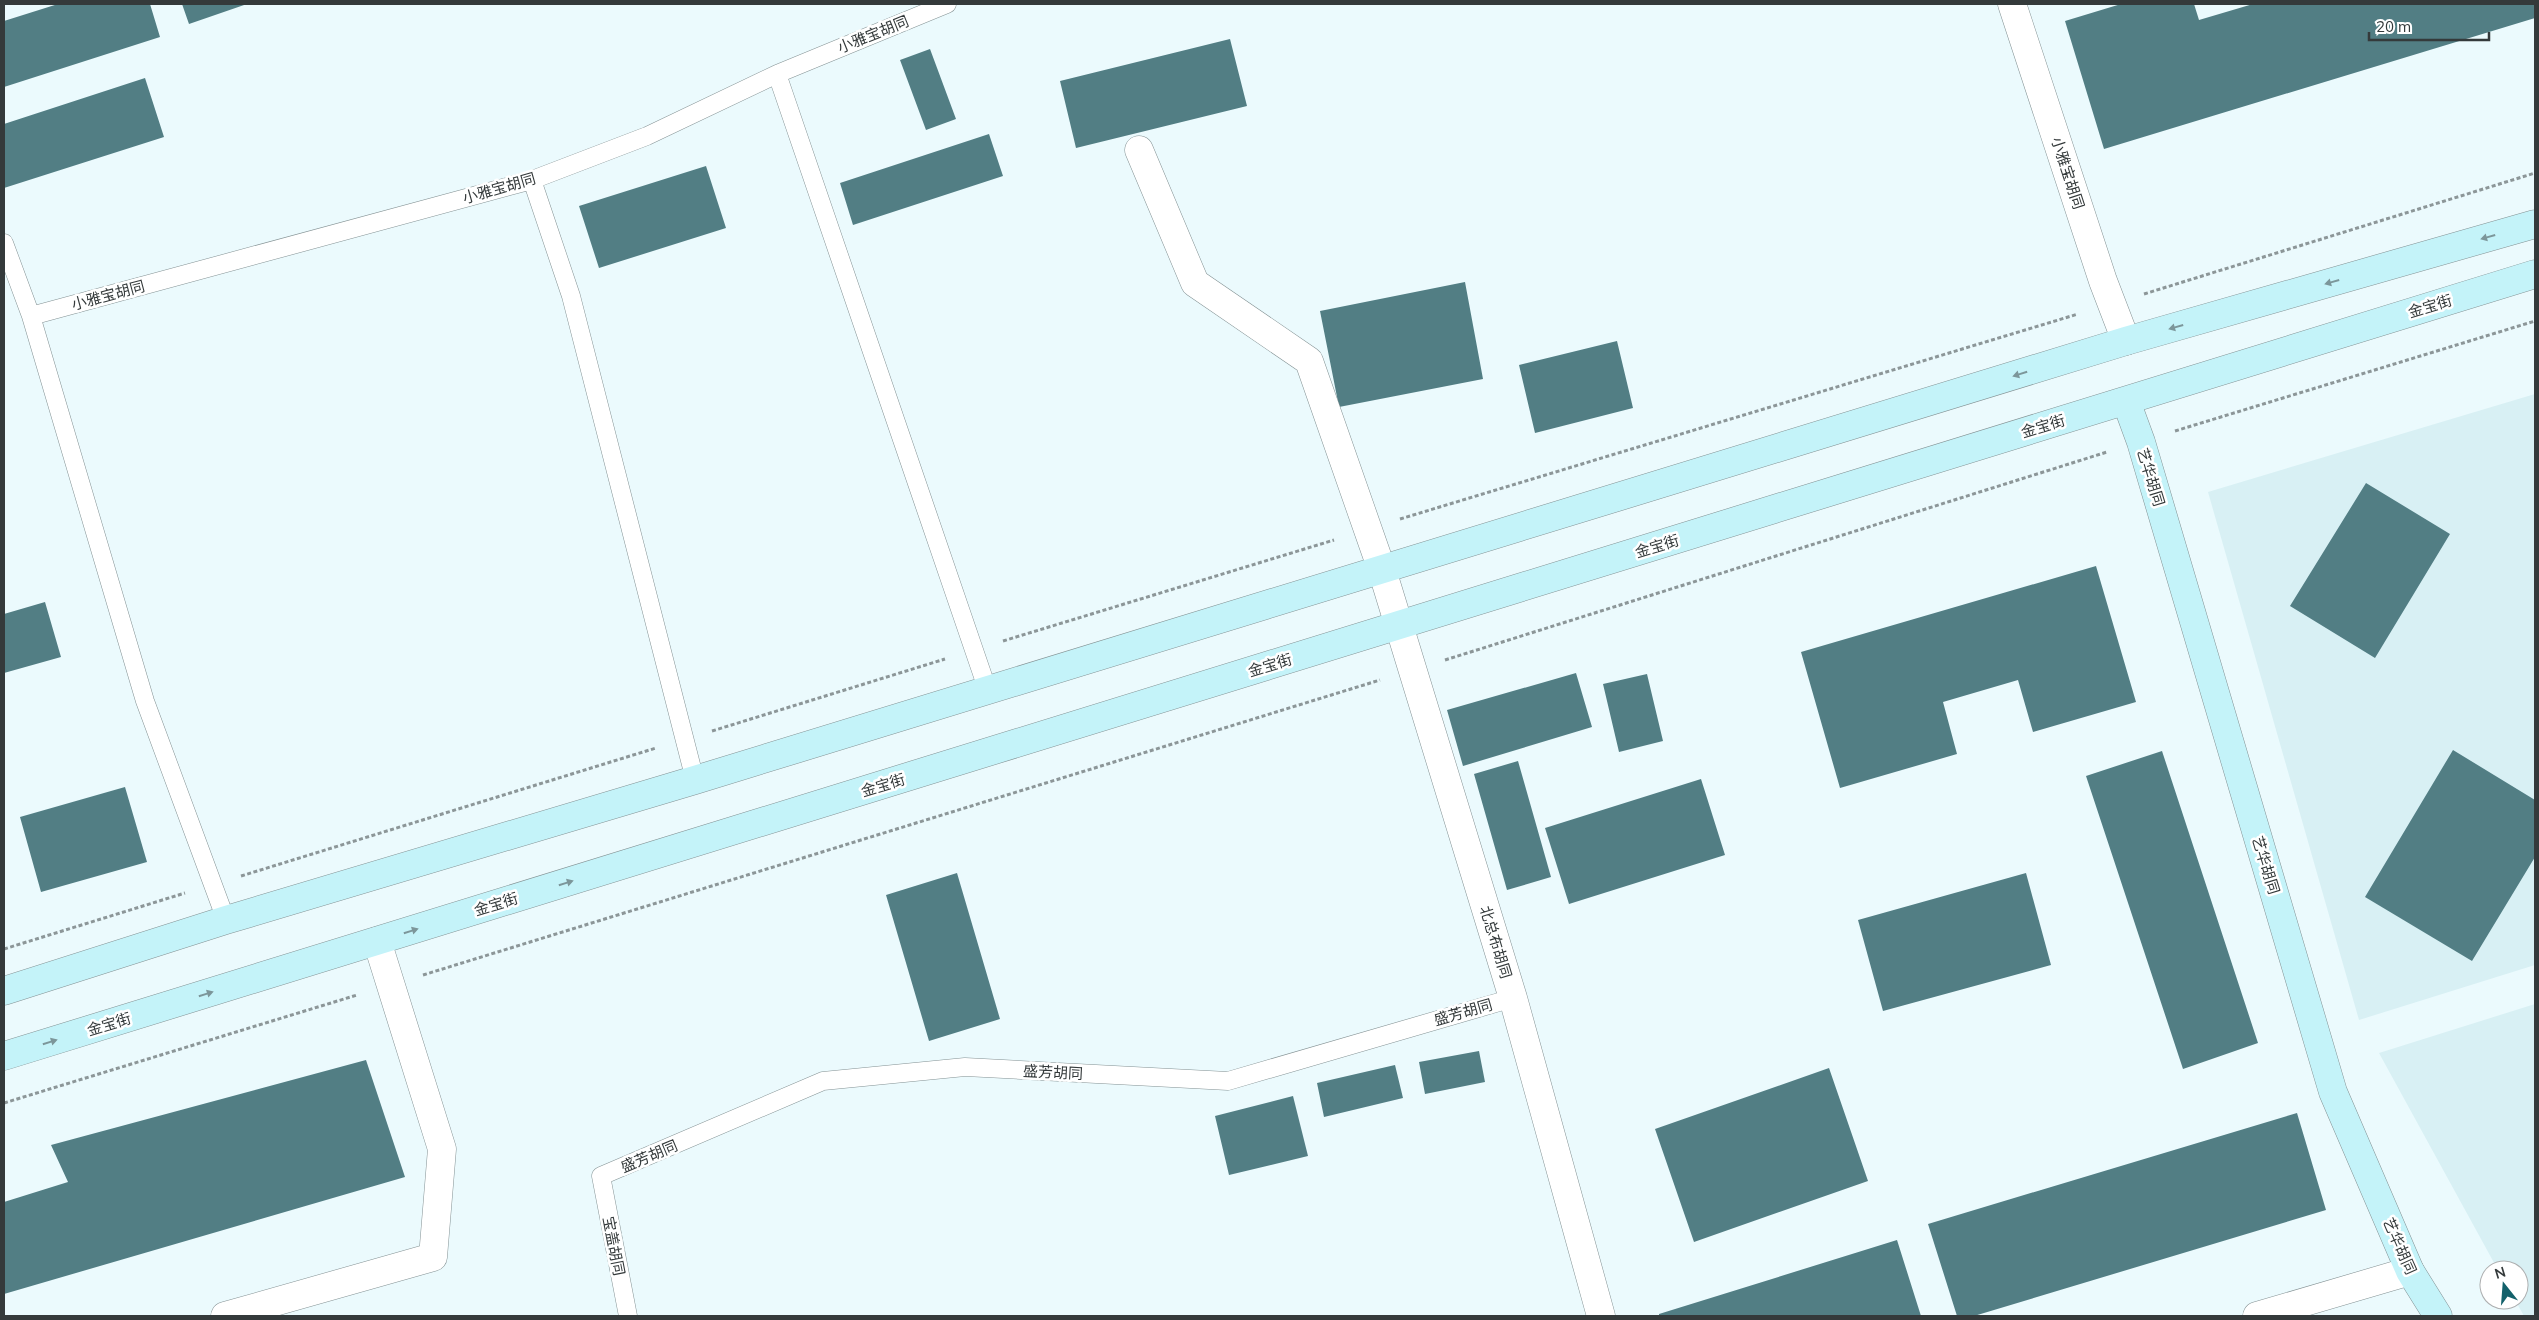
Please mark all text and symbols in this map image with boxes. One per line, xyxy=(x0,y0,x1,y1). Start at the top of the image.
scale bar xyxy=(2369,10,2489,42)
street label: 小雅宝胡同 xyxy=(835,11,911,57)
text: 20 m xyxy=(2376,17,2411,36)
street label: 小雅宝胡同 xyxy=(2047,134,2089,212)
street label: 小雅宝胡同 xyxy=(460,169,538,207)
one-way arrow xyxy=(2481,234,2496,242)
street label: 小雅宝胡同 xyxy=(69,276,147,314)
one-way arrow xyxy=(2325,279,2340,287)
street label: 金宝街 xyxy=(2406,290,2454,322)
one-way arrow xyxy=(2168,323,2184,331)
one-way arrow xyxy=(2013,370,2028,378)
street label: 金宝街 xyxy=(2019,410,2067,442)
street label: 艺华胡同 xyxy=(2133,446,2169,508)
street label: 金宝街 xyxy=(1633,530,1681,562)
street label: 金宝街 xyxy=(1246,649,1294,681)
street label: 金宝街 xyxy=(859,769,907,801)
street label: 艺华胡同 xyxy=(2248,834,2284,896)
one-way arrow xyxy=(559,878,574,886)
street label: 金宝街 xyxy=(472,888,520,920)
street label: 北总布胡同 xyxy=(1476,903,1516,981)
one-way arrow xyxy=(404,926,419,934)
one-way arrow xyxy=(198,990,213,997)
street label: 盛芳胡同 xyxy=(1432,995,1494,1029)
street label: 金宝街 xyxy=(85,1008,133,1040)
one-way arrow xyxy=(43,1037,58,1045)
street label: 盛芳胡同 xyxy=(1023,1061,1083,1083)
street label: 盛芳胡同 xyxy=(618,1136,680,1176)
street label: 宝盖胡同 xyxy=(599,1215,629,1277)
street label: 艺华胡同 xyxy=(2379,1215,2421,1277)
north arrow xyxy=(2479,1260,2529,1310)
text: N xyxy=(2493,1262,2508,1283)

